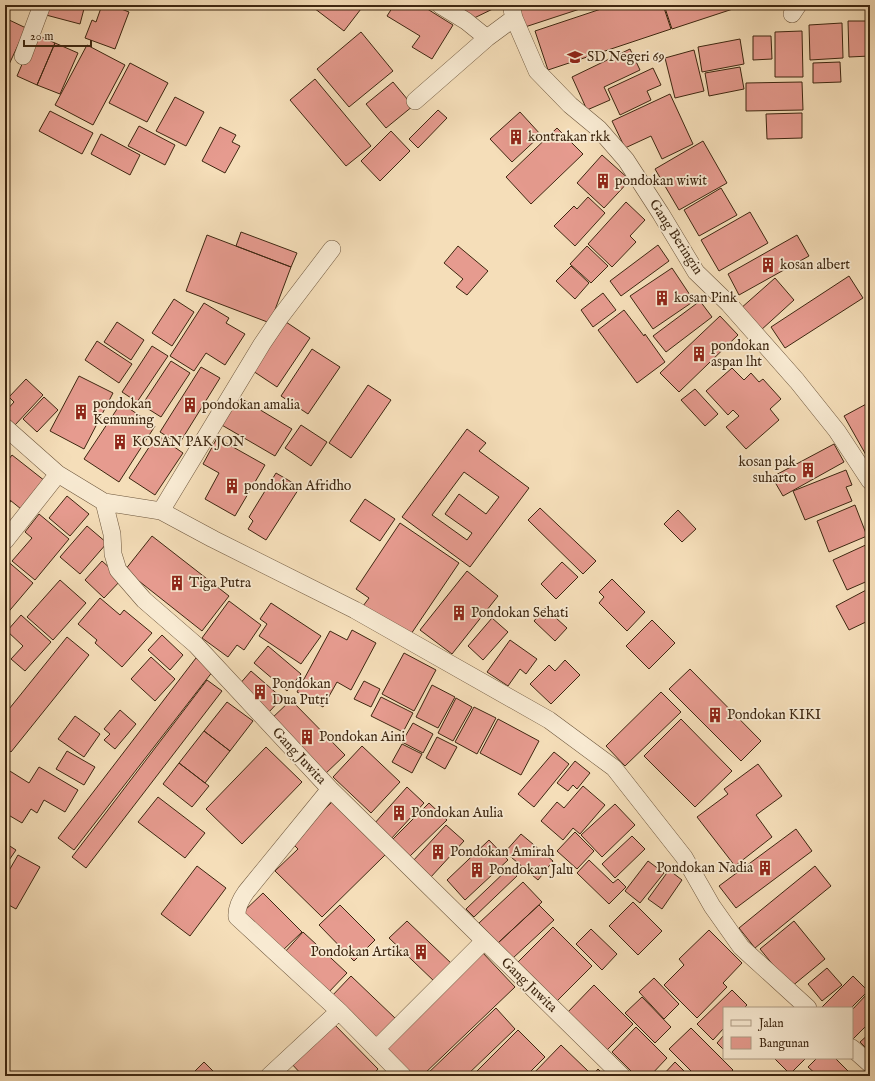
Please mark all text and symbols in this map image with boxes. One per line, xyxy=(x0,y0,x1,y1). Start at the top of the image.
scale bar xyxy=(24,22,91,48)
text: 20 m xyxy=(30,29,53,44)
school or university icon: SD Negeri 69 xyxy=(566,48,584,66)
place label: SD Negeri 69 xyxy=(587,48,665,66)
building icon: kontrakan rkk xyxy=(507,128,525,146)
place label: kontrakan rkk xyxy=(528,128,611,146)
building icon: pondokan wiwit xyxy=(594,172,612,190)
place label: pondokan wiwit xyxy=(615,172,707,190)
street label: Gang Beringin xyxy=(645,196,707,278)
building icon: kosan albert xyxy=(759,256,777,274)
place label: kosan albert xyxy=(780,256,850,274)
building icon: kosan Pink xyxy=(653,289,671,307)
place label: kosan Pink xyxy=(674,289,738,307)
place label: pondokan aspan lht xyxy=(711,337,770,371)
building icon: pondokan aspan lht xyxy=(690,345,708,363)
place label: pondokan Kemuning xyxy=(93,395,154,429)
building icon: pondokan amalia xyxy=(181,396,199,414)
place label: pondokan amalia xyxy=(202,396,301,414)
building icon: pondokan Kemuning xyxy=(72,403,90,421)
building icon: KOSAN PAK JON xyxy=(111,433,129,451)
place label: KOSAN PAK JON xyxy=(132,433,245,451)
place label: kosan pak suharto xyxy=(738,453,797,487)
building icon: kosan pak suharto xyxy=(799,461,817,479)
building icon: pondokan Afridho xyxy=(223,477,241,495)
place label: pondokan Afridho xyxy=(244,477,352,495)
building icon: Tiga Putra xyxy=(168,574,186,592)
place label: Tiga Putra xyxy=(189,574,252,592)
building icon: Pondokan Sehati xyxy=(450,604,468,622)
place label: Pondokan Sehati xyxy=(471,604,569,622)
place label: Pondokan Dua Putri xyxy=(272,675,331,709)
building icon: Pondokan Dua Putri xyxy=(251,683,269,701)
building icon: Pondokan KIKI xyxy=(706,706,724,724)
place label: Pondokan KIKI xyxy=(727,706,821,724)
street label: Gang Juwita xyxy=(268,724,331,789)
building icon: Pondokan Aini xyxy=(298,728,316,746)
place label: Pondokan Aini xyxy=(319,728,405,746)
building icon: Pondokan Aulia xyxy=(390,804,408,822)
place label: Pondokan Aulia xyxy=(411,804,504,822)
building icon: Pondokan Amirah xyxy=(429,843,447,861)
place label: Pondokan Amirah xyxy=(450,843,555,861)
place label: Pondokan Nadia xyxy=(656,859,754,877)
building icon: Pondokan Nadia xyxy=(756,859,774,877)
building icon: Pondokan Jalu xyxy=(468,861,486,879)
place label: Pondokan Jalu xyxy=(489,861,573,879)
place label: Pondokan Artika xyxy=(311,943,410,961)
building icon: Pondokan Artika xyxy=(412,943,430,961)
street label: Gang Juwita xyxy=(497,954,562,1017)
legend xyxy=(723,1007,853,1059)
text: Jalan xyxy=(757,1016,784,1032)
text: Bangunan xyxy=(759,1036,810,1051)

